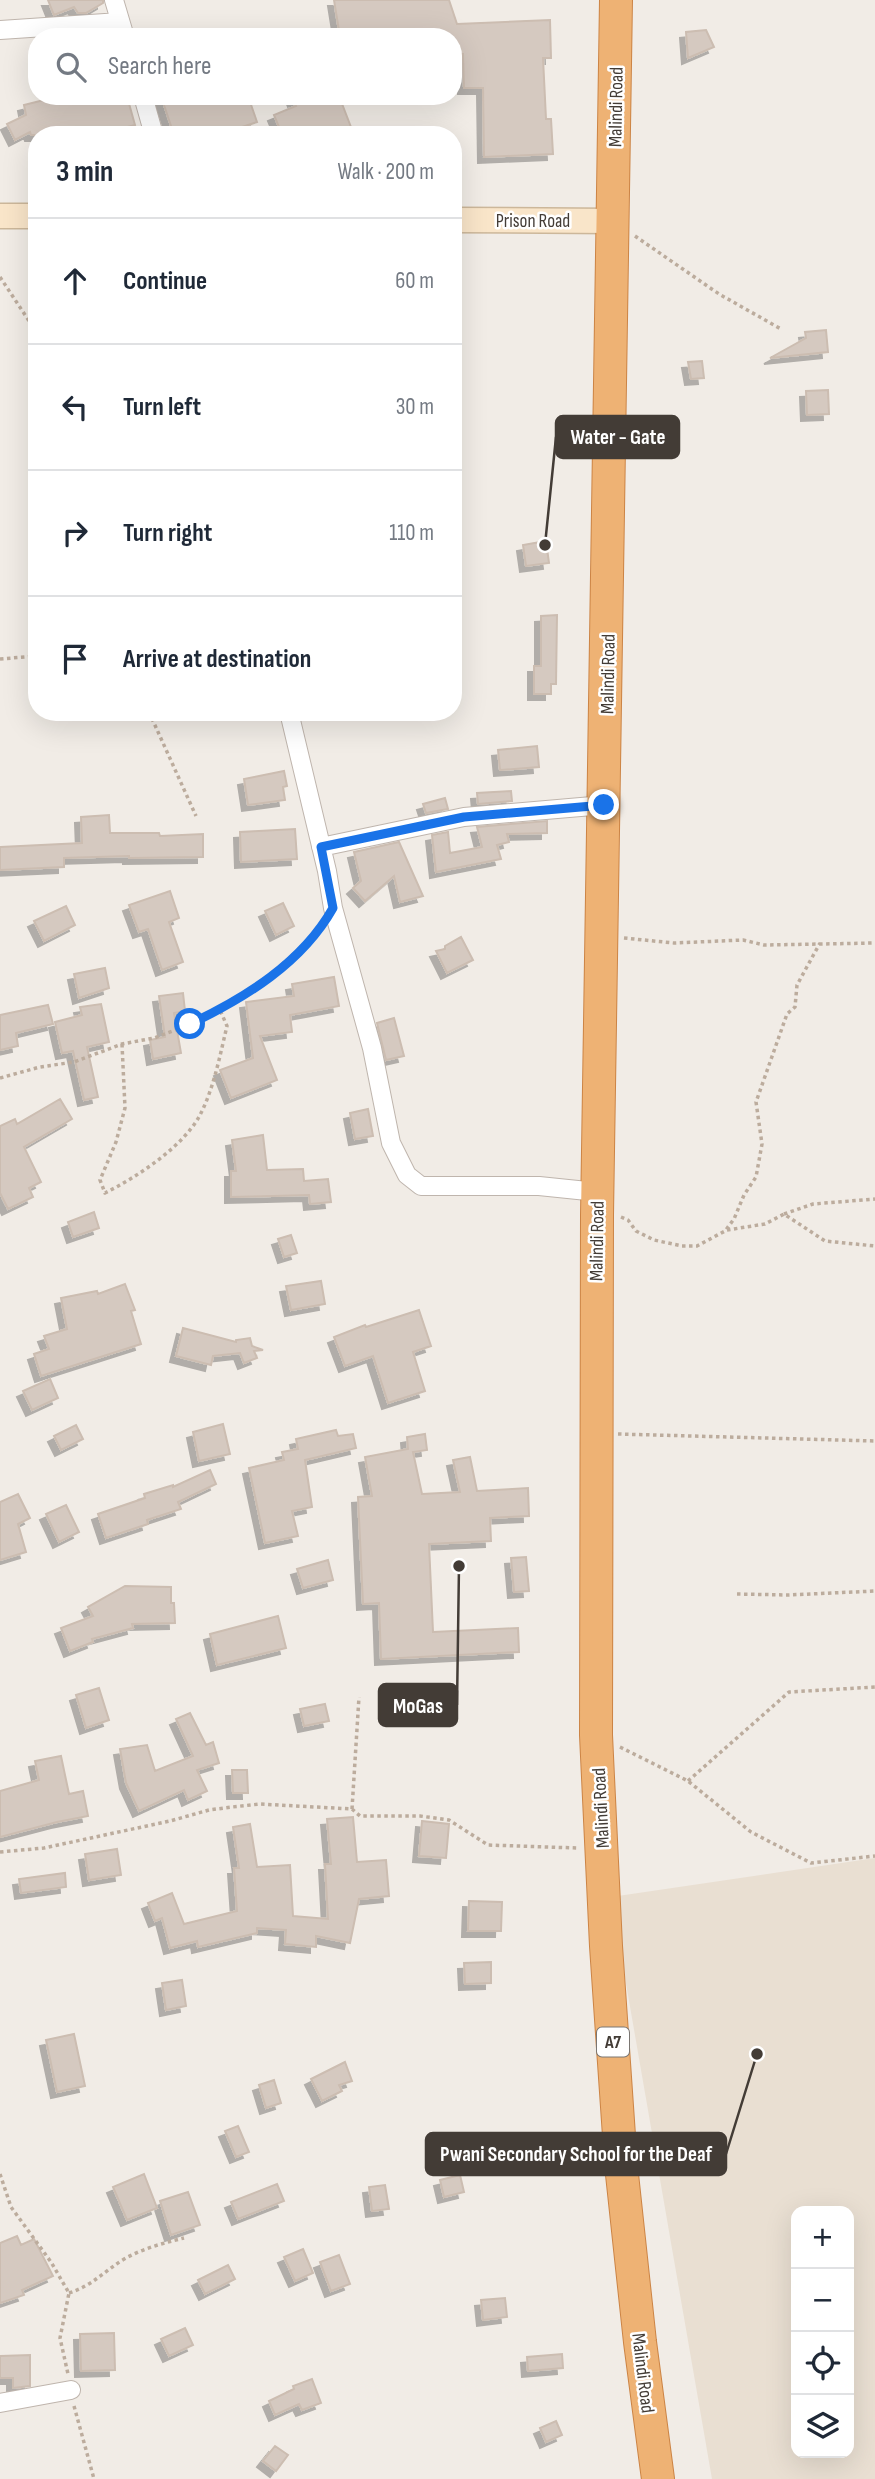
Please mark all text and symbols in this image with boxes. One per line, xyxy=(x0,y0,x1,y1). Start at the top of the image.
search box xyxy=(28,28,462,105)
icon: search xyxy=(52,48,90,86)
text: Search here xyxy=(108,51,211,82)
street label: Malindi Road xyxy=(604,67,629,147)
text: 3 min xyxy=(56,154,113,190)
text: Walk · 200 m xyxy=(337,158,434,186)
street label: Prison Road xyxy=(496,210,570,233)
icon: ahead xyxy=(56,262,94,300)
text: Continue xyxy=(123,266,207,297)
text: 60 m xyxy=(395,267,434,295)
icon: left xyxy=(56,388,94,426)
text: Turn left xyxy=(123,392,201,423)
text: 30 m xyxy=(396,393,434,421)
callout: Water - Gate xyxy=(556,416,679,458)
text: Water - Gate xyxy=(571,425,665,450)
icon: right xyxy=(56,514,94,552)
text: Turn right xyxy=(123,518,212,549)
text: 110 m xyxy=(389,519,434,547)
street label: Malindi Road xyxy=(596,634,621,714)
icon: arrive xyxy=(56,640,94,678)
text: Arrive at destination xyxy=(123,644,311,675)
route end xyxy=(588,789,619,820)
route start xyxy=(174,1008,205,1039)
street label: Malindi Road xyxy=(585,1201,610,1281)
callout: MoGas xyxy=(379,1684,457,1726)
text: MoGas xyxy=(393,1694,443,1719)
street label: Malindi Road xyxy=(588,1767,615,1849)
road number: A7 xyxy=(597,2028,629,2056)
callout: Pwani Secondary School for the Deaf xyxy=(426,2133,726,2175)
text: Pwani Secondary School for the Deaf xyxy=(440,2142,713,2167)
map controls xyxy=(791,2206,854,2458)
button: + xyxy=(791,2206,854,2269)
button: − xyxy=(791,2269,854,2332)
street label: Malindi Road xyxy=(626,2332,659,2414)
button: locate xyxy=(791,2332,854,2395)
button: layers xyxy=(791,2395,854,2458)

